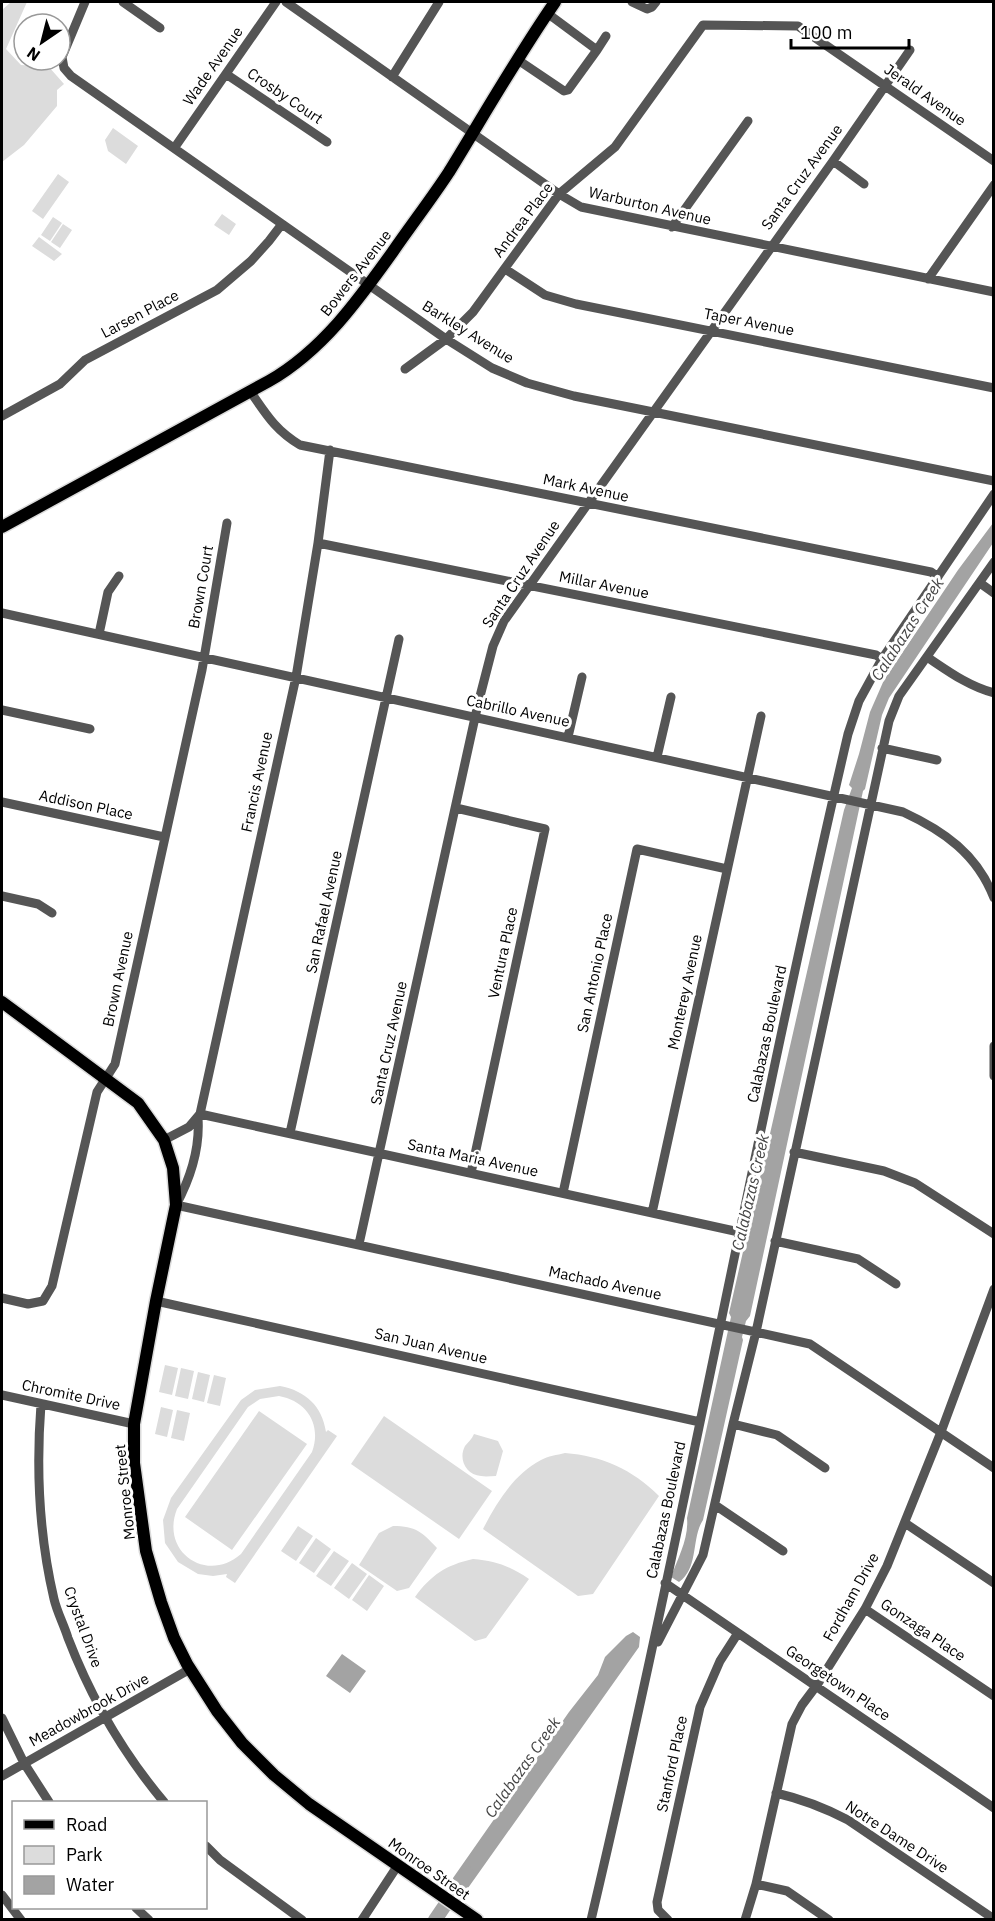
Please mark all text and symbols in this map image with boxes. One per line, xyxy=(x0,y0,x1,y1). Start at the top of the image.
north arrow xyxy=(12,12,72,72)
scale bar xyxy=(791,12,910,50)
text: 100 m xyxy=(800,21,852,44)
street label: Wade Avenue xyxy=(178,23,247,109)
text: N xyxy=(23,43,44,66)
street label: Jerald Avenue xyxy=(881,59,970,130)
street label: Crosby Court xyxy=(244,63,327,128)
street label: Santa Cruz Avenue xyxy=(757,120,846,233)
street label: Andrea Place xyxy=(488,178,557,261)
street label: Warburton Avenue xyxy=(587,182,713,229)
street label: Bowers Avenue xyxy=(316,226,395,320)
street label: Larsen Place xyxy=(98,285,182,342)
street label: Barkley Avenue xyxy=(419,296,518,367)
street label: Taper Avenue xyxy=(702,303,796,340)
street label: Mark Avenue xyxy=(541,469,631,506)
street label: Santa Cruz Avenue xyxy=(477,516,564,631)
street label: Brown Court xyxy=(184,544,217,630)
street label: Millar Avenue xyxy=(558,566,651,603)
water label: Calabazas Creek xyxy=(866,573,948,684)
street label: Cabrillo Avenue xyxy=(465,690,572,731)
street label: Francis Avenue xyxy=(237,730,276,834)
street label: Addison Place xyxy=(37,785,135,824)
street label: San Rafael Avenue xyxy=(301,849,346,975)
street label: Ventura Place xyxy=(484,905,521,1000)
street label: San Antonio Place xyxy=(573,911,616,1034)
street label: Brown Avenue xyxy=(98,929,137,1028)
street label: Monterey Avenue xyxy=(663,933,706,1051)
street label: Calabazas Boulevard xyxy=(743,963,790,1104)
street label: Santa Cruz Avenue xyxy=(366,979,411,1106)
water label: Calabazas Creek xyxy=(727,1131,773,1252)
street label: Santa Maria Avenue xyxy=(406,1134,540,1181)
street label: Machado Avenue xyxy=(547,1261,663,1304)
street label: San Juan Avenue xyxy=(373,1323,489,1368)
street label: Chromite Drive xyxy=(20,1375,122,1414)
street label: Calabazas Boulevard xyxy=(642,1439,689,1580)
street label: Monroe Street xyxy=(110,1443,139,1541)
street label: Fordham Drive xyxy=(818,1549,883,1644)
street label: Crystal Drive xyxy=(60,1583,107,1670)
street label: Gonzaga Place xyxy=(877,1594,969,1665)
street label: Georgetown Place xyxy=(782,1641,894,1725)
street label: Meadowbrook Drive xyxy=(25,1669,152,1750)
water label: Calabazas Creek xyxy=(480,1712,565,1821)
street label: Stanford Place xyxy=(652,1714,691,1814)
street label: Notre Dame Drive xyxy=(842,1796,952,1877)
legend xyxy=(12,1801,207,1909)
text: Road xyxy=(66,1813,107,1836)
street label: Monroe Street xyxy=(385,1833,474,1904)
text: Park xyxy=(66,1843,103,1866)
text: Water xyxy=(66,1873,115,1896)

